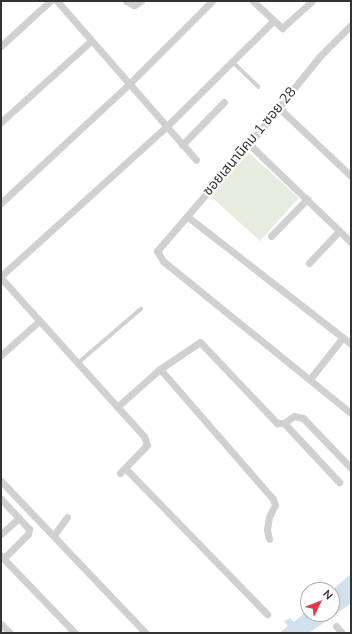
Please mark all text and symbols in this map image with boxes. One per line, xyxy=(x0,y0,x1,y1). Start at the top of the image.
street label: ซอยเสนานิคม 1 ซอย 28 xyxy=(199,83,299,199)
north arrow xyxy=(300,582,340,622)
text: N xyxy=(320,587,336,602)

